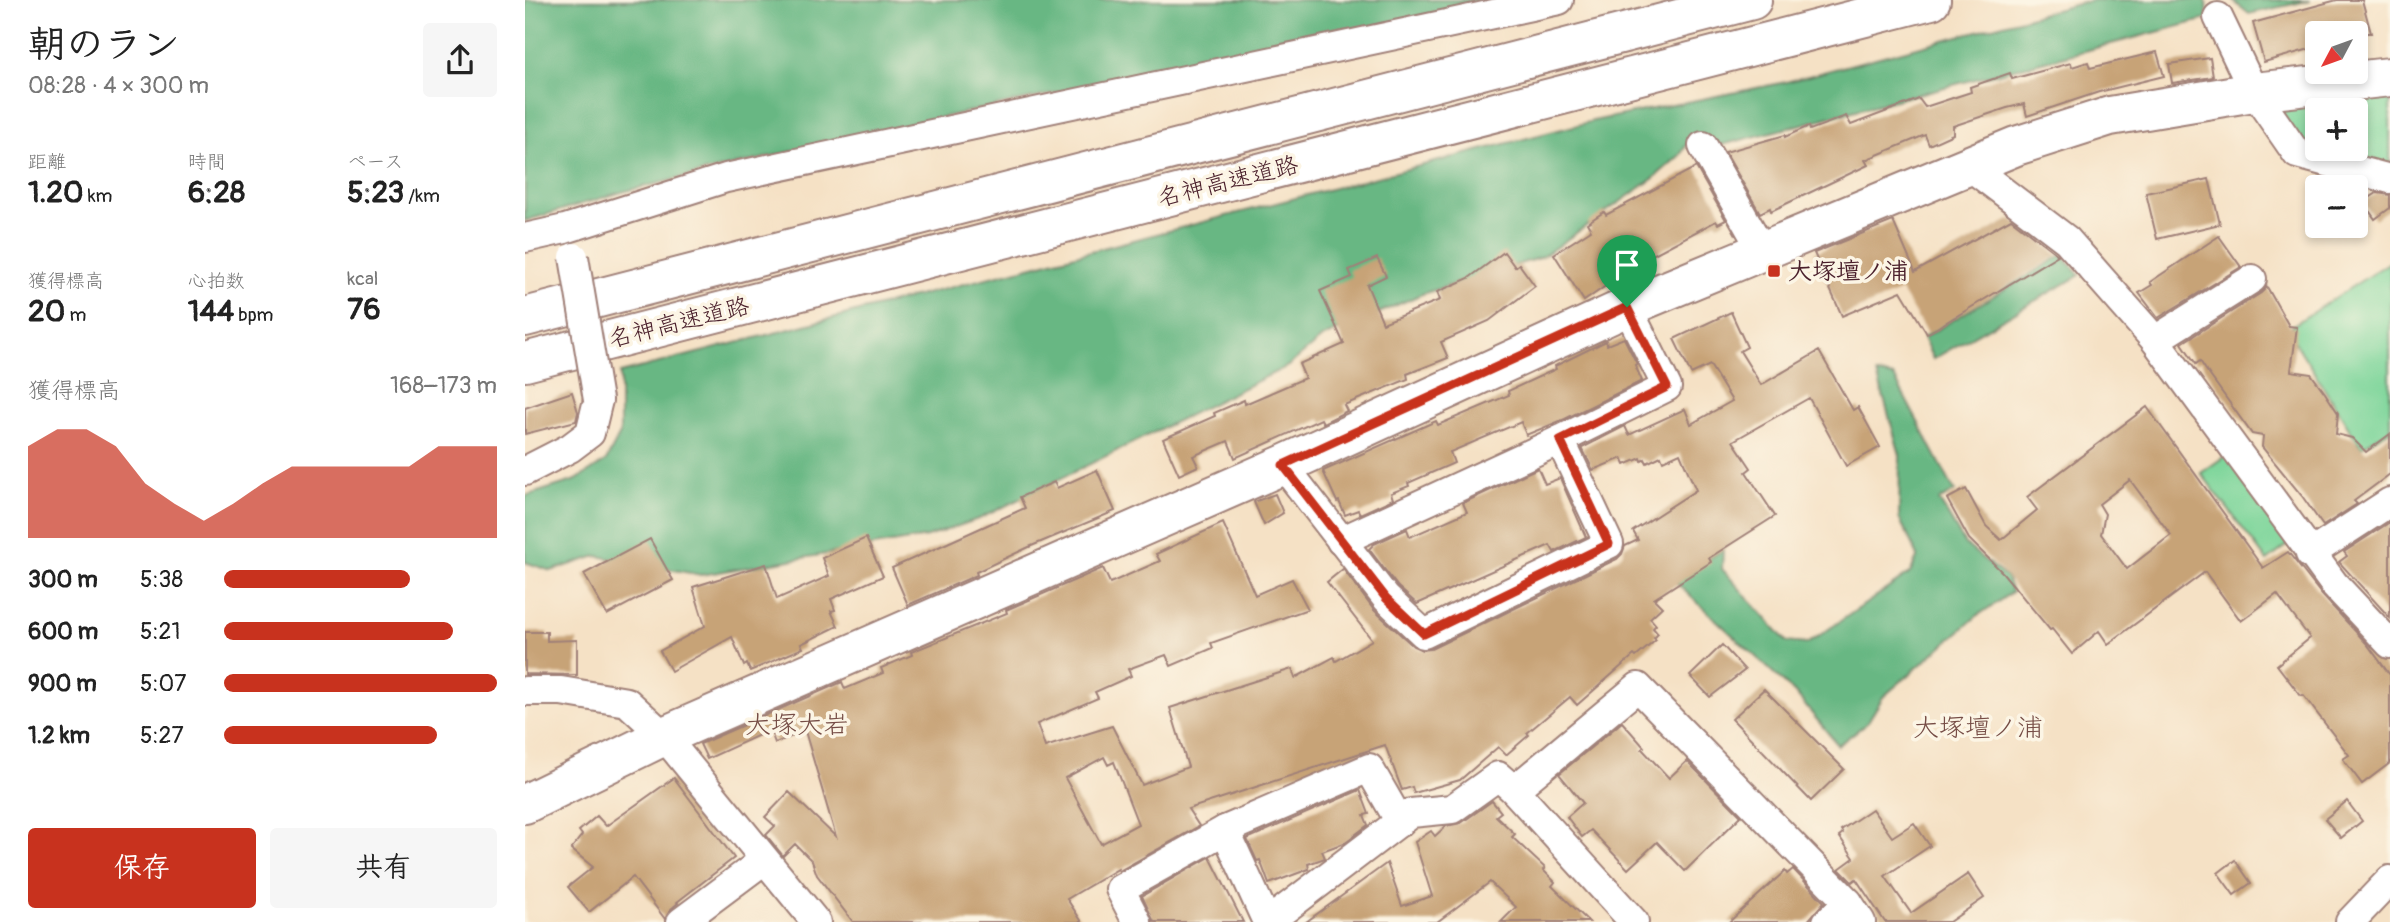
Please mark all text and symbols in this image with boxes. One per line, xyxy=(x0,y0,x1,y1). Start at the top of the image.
text: 朝のラン xyxy=(28,21,180,69)
north arrow xyxy=(2305,21,2368,84)
map controls xyxy=(2305,21,2368,238)
button: share xyxy=(423,23,497,97)
text: 08:28 · 4 × 300 m xyxy=(28,71,209,100)
button: + xyxy=(2305,98,2368,161)
text: 距離 xyxy=(28,150,66,174)
text: 時間 xyxy=(188,150,226,174)
text: ペース xyxy=(347,150,403,174)
street label: 名神高速道路 xyxy=(1155,150,1301,213)
text: 1.20 xyxy=(28,174,84,211)
text: 6:28 xyxy=(188,174,245,211)
text: 5:23 xyxy=(347,174,404,211)
button: − xyxy=(2305,175,2368,238)
text: km xyxy=(84,184,112,208)
text: /km xyxy=(404,184,440,208)
pin xyxy=(1597,235,1657,307)
icon: arrive xyxy=(1608,246,1646,284)
place label: 大塚壇ノ浦 xyxy=(1788,257,1908,286)
marker: 大塚壇ノ浦 xyxy=(1766,263,1782,279)
text: kcal xyxy=(347,267,378,291)
text: 獲得標高 xyxy=(28,269,104,293)
text: 心拍数 xyxy=(188,269,245,293)
text: 76 xyxy=(347,291,381,328)
street label: 名神高速道路 xyxy=(606,291,752,354)
text: 20 xyxy=(28,293,65,330)
text: 144 xyxy=(188,293,234,330)
text: m xyxy=(65,303,86,327)
text: bpm xyxy=(234,303,273,327)
text: 168–173 m xyxy=(390,371,497,400)
text: 獲得標高 xyxy=(28,376,120,405)
text: 300 m xyxy=(28,565,98,594)
text: 5:38 xyxy=(140,565,183,594)
text: 600 m xyxy=(28,617,98,646)
text: 5:21 xyxy=(140,617,180,646)
text: 900 m xyxy=(28,669,97,698)
text: 5:07 xyxy=(140,669,186,698)
district label: 大塚大岩 xyxy=(745,709,849,741)
district label: 大塚壇ノ浦 xyxy=(1913,712,2043,744)
text: 1.2 km xyxy=(28,721,90,750)
text: 5:27 xyxy=(140,721,184,750)
button: 保存 xyxy=(28,828,256,908)
button: 共有 xyxy=(270,828,497,908)

